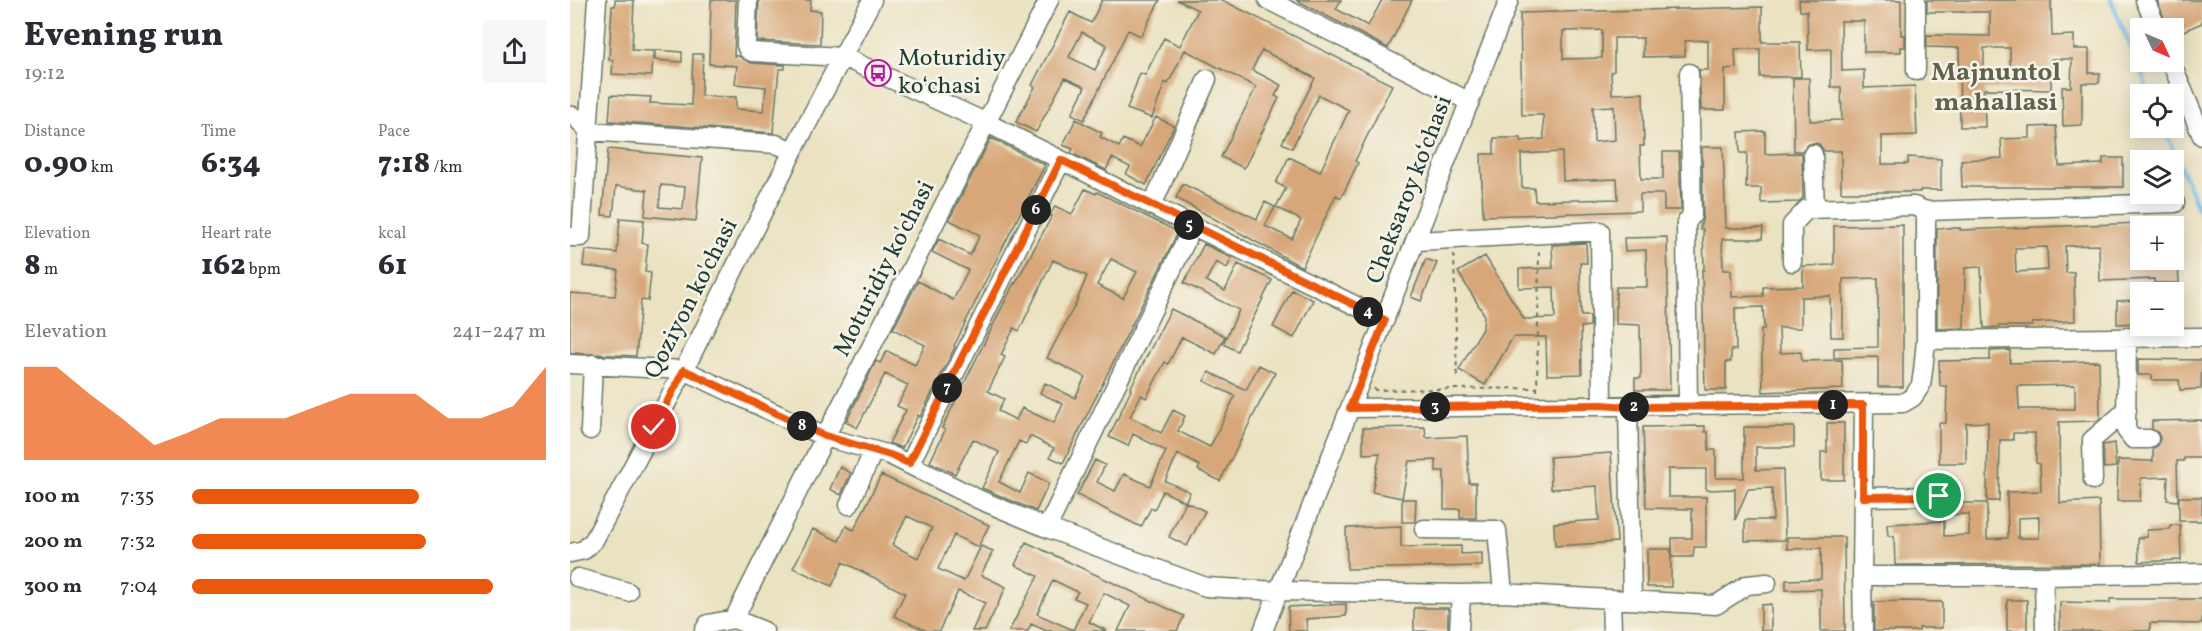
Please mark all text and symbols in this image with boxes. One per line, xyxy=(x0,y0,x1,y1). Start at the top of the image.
text: Evening run xyxy=(24,14,223,60)
north arrow xyxy=(2130,18,2184,72)
map controls xyxy=(2130,18,2184,336)
button: share xyxy=(483,20,546,83)
place label: Moturidiy koʻchasi xyxy=(898,42,1006,104)
district label: Majnuntol mahallasi xyxy=(1931,55,2061,121)
bus stop icon: Moturidiy koʻchasi xyxy=(863,58,893,88)
text: 19:12 xyxy=(24,60,65,88)
button: locate xyxy=(2130,84,2184,138)
street label: Cheksaroy koʻchasi xyxy=(1358,91,1462,289)
text: Distance xyxy=(24,121,85,143)
text: Time xyxy=(201,121,236,143)
text: Pace xyxy=(378,121,410,143)
text: 0.90 xyxy=(24,143,88,185)
text: 6:34 xyxy=(201,143,261,185)
text: 7:18 xyxy=(378,143,430,185)
button: layers xyxy=(2130,150,2184,204)
text: km xyxy=(88,157,114,179)
text: /km xyxy=(430,157,462,179)
street label: Moturidiy ko'chasi xyxy=(826,175,944,363)
pin: 6 xyxy=(1021,195,1051,225)
text: 6 xyxy=(1032,199,1040,221)
pin: 5 xyxy=(1174,210,1204,240)
street label: Qoziyon ko'chasi xyxy=(637,213,747,385)
text: 5 xyxy=(1185,214,1193,236)
button: + xyxy=(2130,216,2184,270)
text: Elevation xyxy=(24,223,91,245)
text: Heart rate xyxy=(201,223,272,245)
text: kcal xyxy=(378,223,406,245)
text: 8 xyxy=(24,245,41,287)
text: 162 xyxy=(201,245,246,287)
text: 61 xyxy=(378,245,407,287)
text: m xyxy=(41,259,58,281)
text: bpm xyxy=(246,259,281,281)
button: − xyxy=(2130,282,2184,336)
pin: 4 xyxy=(1353,297,1383,327)
text: 4 xyxy=(1363,301,1373,323)
text: Elevation xyxy=(24,318,107,346)
text: 241–247 m xyxy=(452,318,546,346)
pin: 7 xyxy=(932,373,962,403)
text: 7 xyxy=(943,377,951,399)
pin: 1 xyxy=(1818,390,1848,420)
pin: 3 xyxy=(1420,392,1450,422)
pin: 2 xyxy=(1619,392,1649,422)
text: 1 xyxy=(1830,394,1836,416)
text: 3 xyxy=(1431,396,1439,418)
text: 2 xyxy=(1630,396,1638,418)
pin xyxy=(628,401,679,452)
icon: check xyxy=(637,410,670,443)
pin: 8 xyxy=(787,411,817,441)
text: 8 xyxy=(798,415,806,437)
pin xyxy=(1913,470,1964,521)
icon: arrive xyxy=(1922,479,1955,512)
text: 100 m xyxy=(24,483,80,511)
text: 7:35 xyxy=(120,483,154,511)
text: 200 m xyxy=(24,528,82,556)
text: 7:32 xyxy=(120,528,155,556)
text: 300 m xyxy=(24,573,82,601)
text: 7:04 xyxy=(120,573,158,601)

